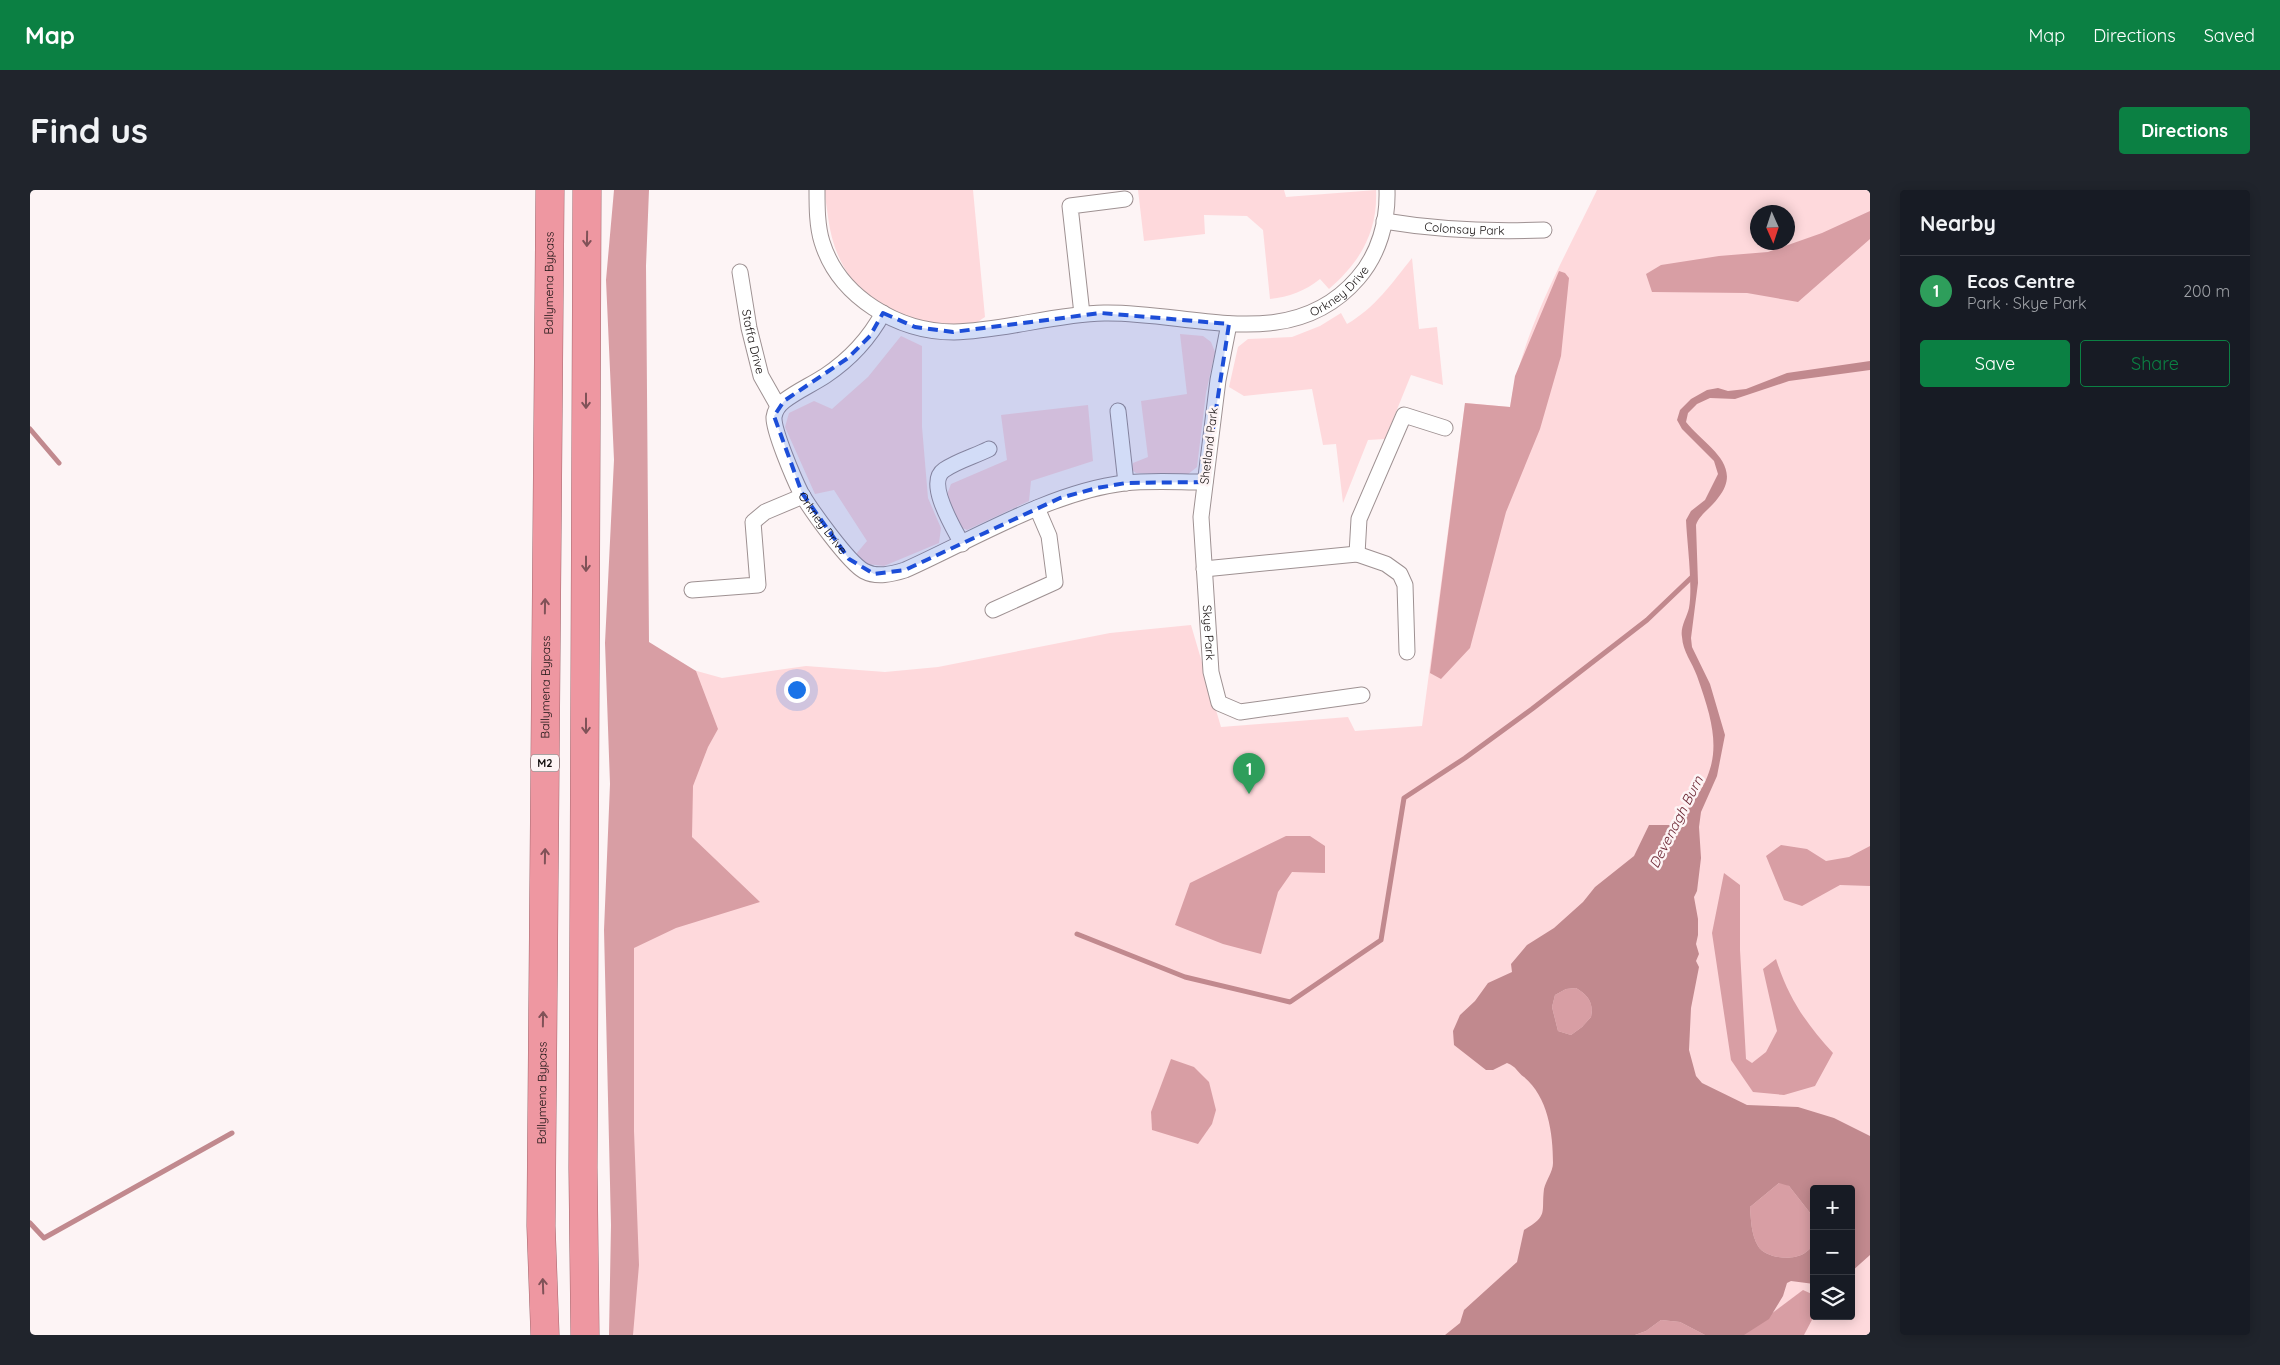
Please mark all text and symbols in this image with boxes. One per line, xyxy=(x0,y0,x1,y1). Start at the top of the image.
text: Map xyxy=(25,20,75,50)
text: Map xyxy=(2028,24,2065,47)
text: Directions xyxy=(2093,24,2176,47)
text: Saved xyxy=(2204,24,2255,47)
button: Directions xyxy=(2119,107,2250,154)
text: Find us xyxy=(30,108,148,152)
north arrow xyxy=(1750,205,1795,250)
text: Nearby xyxy=(1920,210,1996,236)
street label: Colonsay Park xyxy=(1424,219,1505,238)
one-way arrow xyxy=(582,230,592,246)
street label: Ballymena Bypass xyxy=(541,231,557,335)
street label: Orkney Drive xyxy=(1307,262,1372,319)
text: Ecos Centre xyxy=(1967,269,2075,293)
text: 1 xyxy=(1933,281,1939,301)
text: 200 m xyxy=(2183,281,2230,301)
text: Park · Skye Park xyxy=(1967,293,2087,313)
street label: Staffa Drive xyxy=(739,308,768,376)
button: Save xyxy=(1920,340,2070,387)
button: Share xyxy=(2080,340,2230,387)
one-way arrow xyxy=(581,392,591,409)
street label: Shetland Park xyxy=(1196,407,1221,485)
street label: Orkney Drive xyxy=(795,489,851,557)
one-way arrow xyxy=(581,555,591,571)
one-way arrow xyxy=(540,599,550,615)
street label: Skye Park xyxy=(1200,604,1218,661)
street label: Ballymena Bypass xyxy=(537,635,553,739)
your location xyxy=(784,677,810,703)
one-way arrow xyxy=(581,718,591,734)
pin: 1 xyxy=(1233,753,1265,794)
road number: M2 xyxy=(531,754,559,772)
water label: Devenagh Burn xyxy=(1645,772,1707,871)
one-way arrow xyxy=(540,849,550,865)
one-way arrow xyxy=(538,1011,548,1028)
street label: Ballymena Bypass xyxy=(534,1041,550,1145)
map controls xyxy=(1810,1185,1855,1320)
button: + xyxy=(1810,1185,1855,1230)
button: − xyxy=(1810,1230,1855,1275)
button: layers xyxy=(1810,1275,1855,1320)
one-way arrow xyxy=(539,1279,548,1295)

